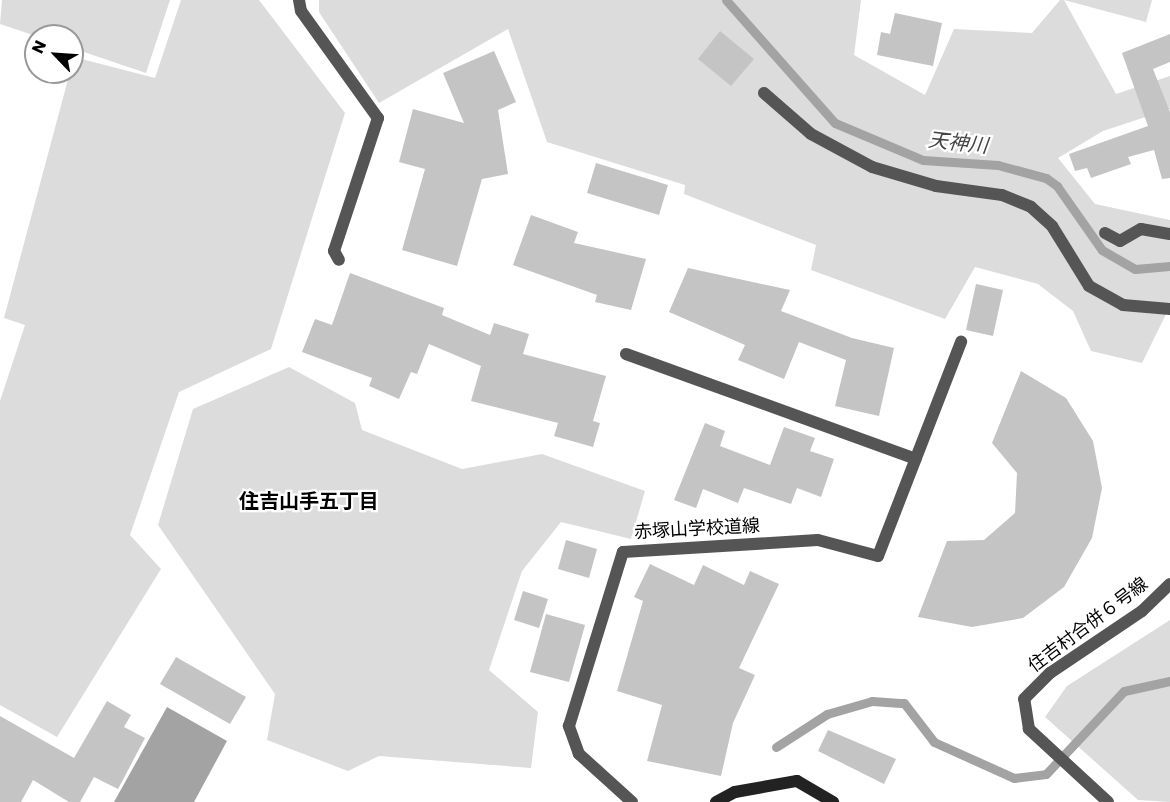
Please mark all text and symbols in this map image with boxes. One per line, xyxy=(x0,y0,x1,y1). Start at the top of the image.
north arrow xyxy=(24,24,84,84)
text: N xyxy=(26,37,52,57)
water label: 天神川 xyxy=(927,128,989,158)
district label: 住吉山手五丁目 xyxy=(239,489,379,513)
street label: 赤塚山学校道線 xyxy=(634,515,760,543)
street label: 住吉村合併６号線 xyxy=(1024,573,1152,677)

